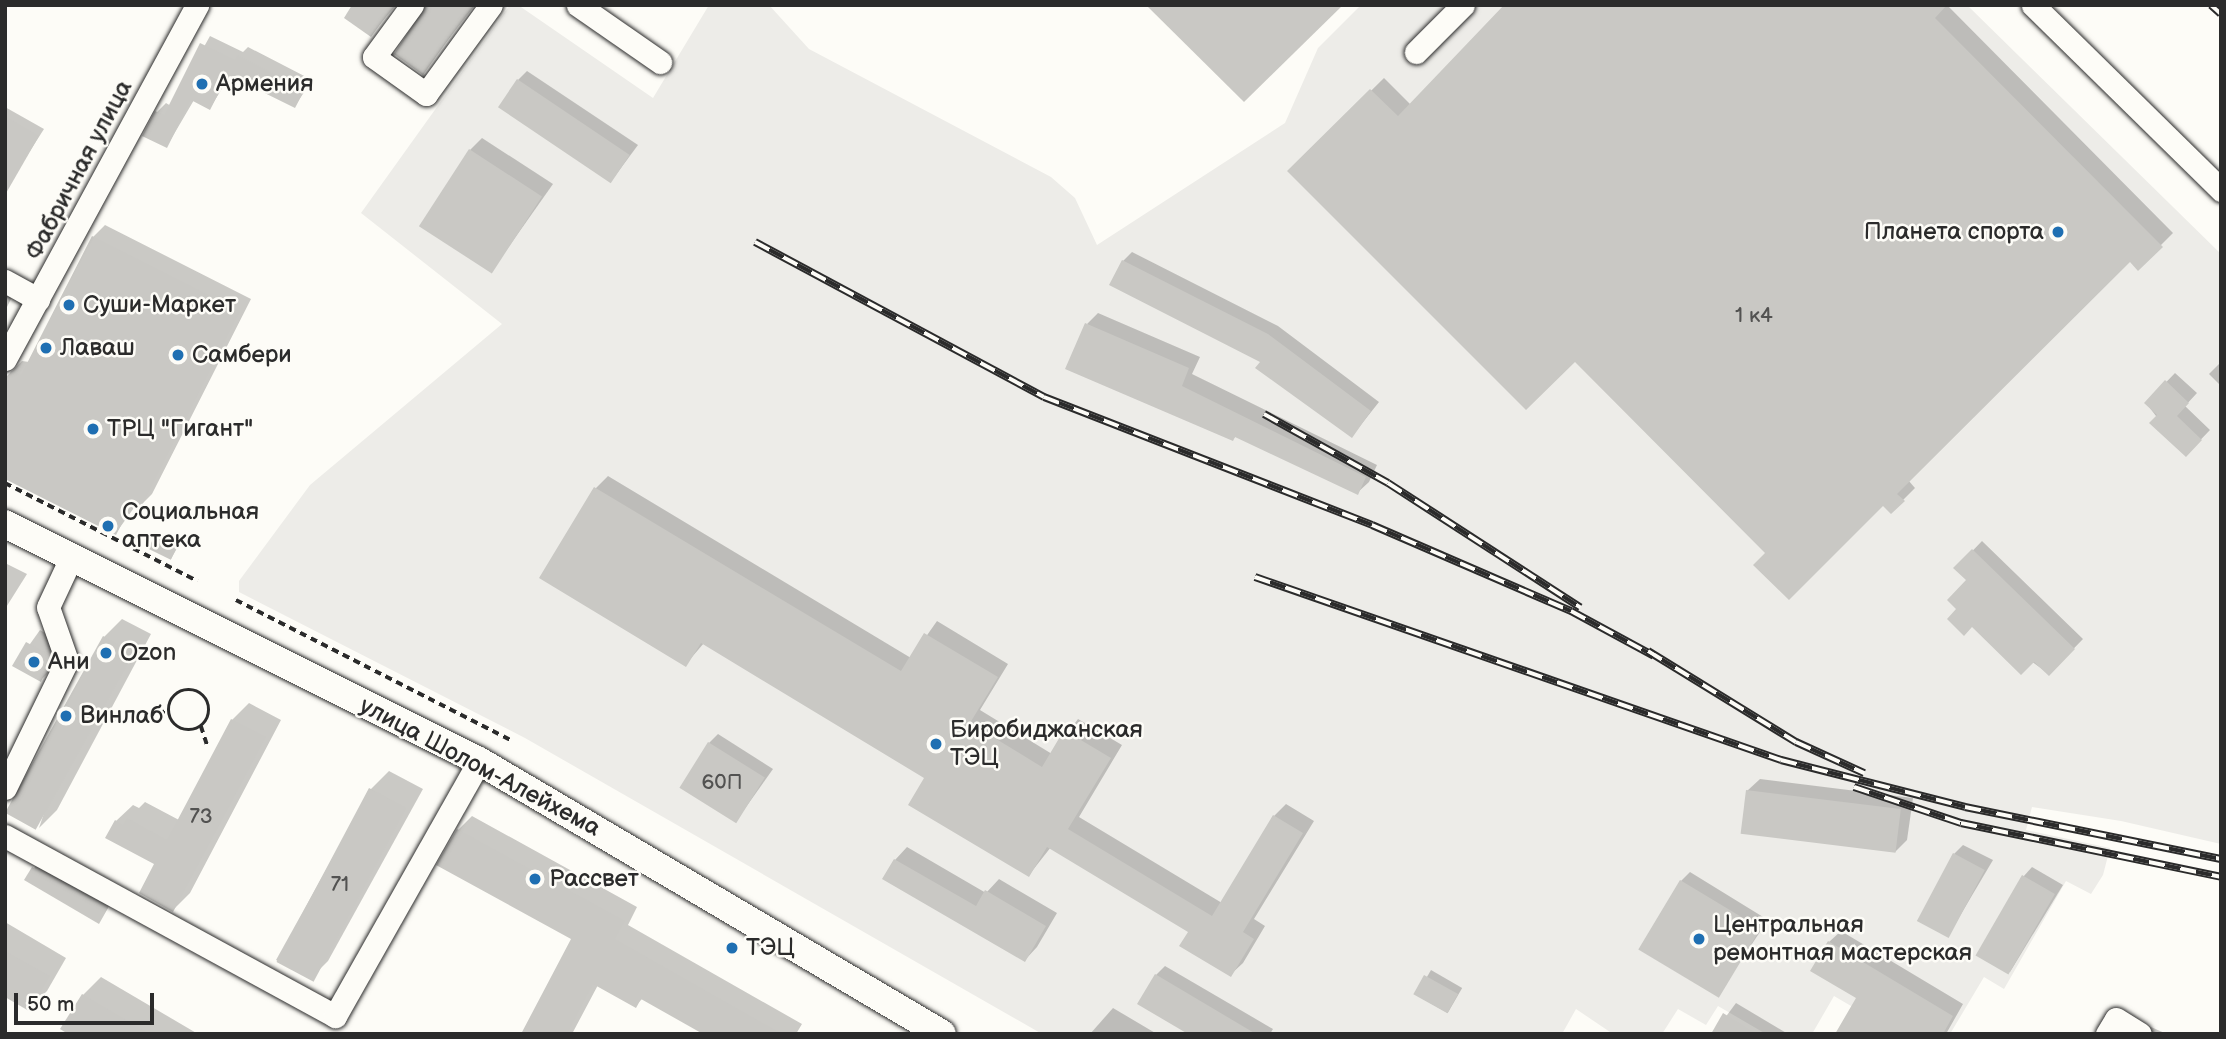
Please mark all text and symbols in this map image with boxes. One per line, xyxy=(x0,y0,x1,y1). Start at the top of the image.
place label: Армения xyxy=(216,70,314,98)
street label: Фабричная улица xyxy=(20,75,138,265)
marker: Армения xyxy=(194,76,210,92)
place label: Планета спорта xyxy=(1864,218,2044,246)
marker: Планета спорта xyxy=(2050,224,2066,240)
place label: Суши-Маркет xyxy=(83,291,236,319)
marker: Суши-Маркет xyxy=(61,297,77,313)
house number: 1 к4 xyxy=(1735,303,1773,329)
place label: Лаваш xyxy=(60,334,135,362)
marker: Лаваш xyxy=(38,340,54,356)
place label: Самбери xyxy=(192,341,292,369)
marker: Самбери xyxy=(170,347,186,363)
place label: ТРЦ "Гигант" xyxy=(107,415,253,443)
marker: ТРЦ "Гигант" xyxy=(85,421,101,437)
place label: Социальная аптека xyxy=(122,498,259,554)
marker: Социальная аптека xyxy=(100,518,116,534)
place label: Ozon xyxy=(120,639,176,667)
marker: Ozon xyxy=(98,645,114,661)
place label: Ани xyxy=(48,648,90,676)
marker: Ани xyxy=(26,654,42,670)
street label: улица Шолом-Алейхема xyxy=(355,691,605,843)
place label: Винлаб xyxy=(80,702,163,730)
marker: Винлаб xyxy=(58,708,74,724)
place label: Биробиджанская ТЭЦ xyxy=(950,716,1143,772)
marker: Биробиджанская ТЭЦ xyxy=(928,736,944,752)
house number: 60П xyxy=(702,770,742,796)
house number: 73 xyxy=(189,804,213,830)
place label: Рассвет xyxy=(549,865,639,893)
marker: Рассвет xyxy=(527,871,543,887)
house number: 71 xyxy=(331,872,349,898)
place label: Центральная ремонтная мастерская xyxy=(1713,911,1972,967)
marker: Центральная ремонтная мастерская xyxy=(1691,931,1707,947)
place label: ТЭЦ xyxy=(746,934,795,962)
marker: ТЭЦ xyxy=(724,940,740,956)
scale bar xyxy=(18,979,158,1023)
text: 50 m xyxy=(27,992,74,1017)

